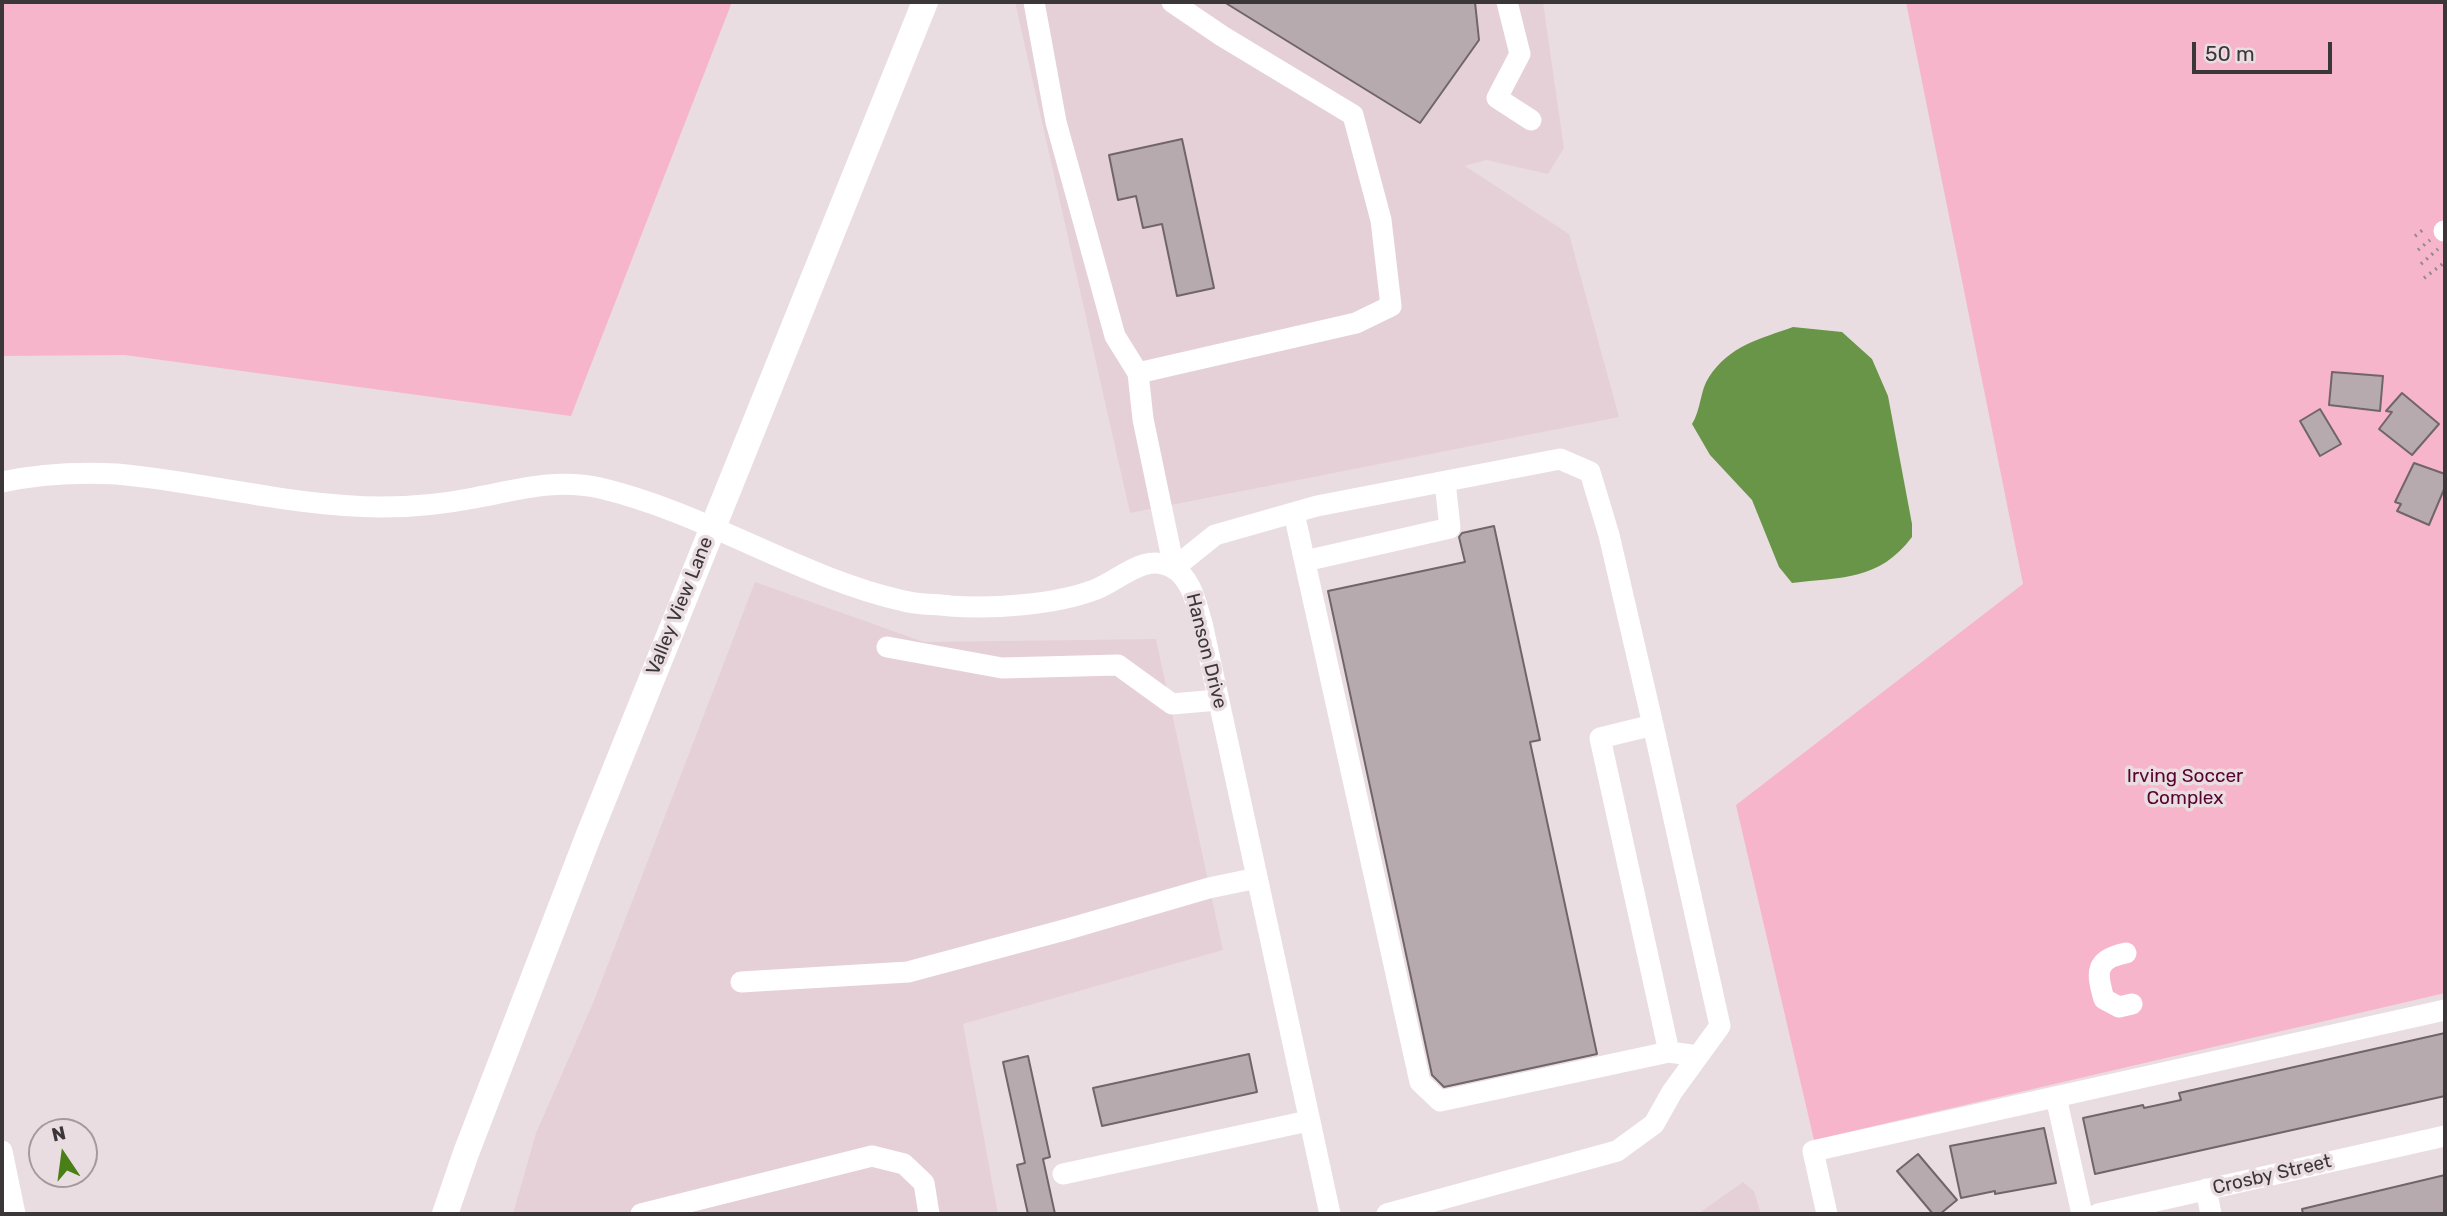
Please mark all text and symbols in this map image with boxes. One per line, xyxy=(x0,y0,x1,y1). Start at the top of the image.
scale bar xyxy=(2195,28,2335,72)
text: 50 m xyxy=(2205,41,2255,66)
street label: Valley View Lane xyxy=(642,534,718,678)
street label: Hanson Drive xyxy=(1181,591,1231,711)
park label: Irving Soccer Complex xyxy=(2127,766,2243,810)
north arrow xyxy=(28,1118,98,1188)
text: N xyxy=(49,1121,68,1147)
street label: Crosby Street xyxy=(2210,1150,2334,1200)

